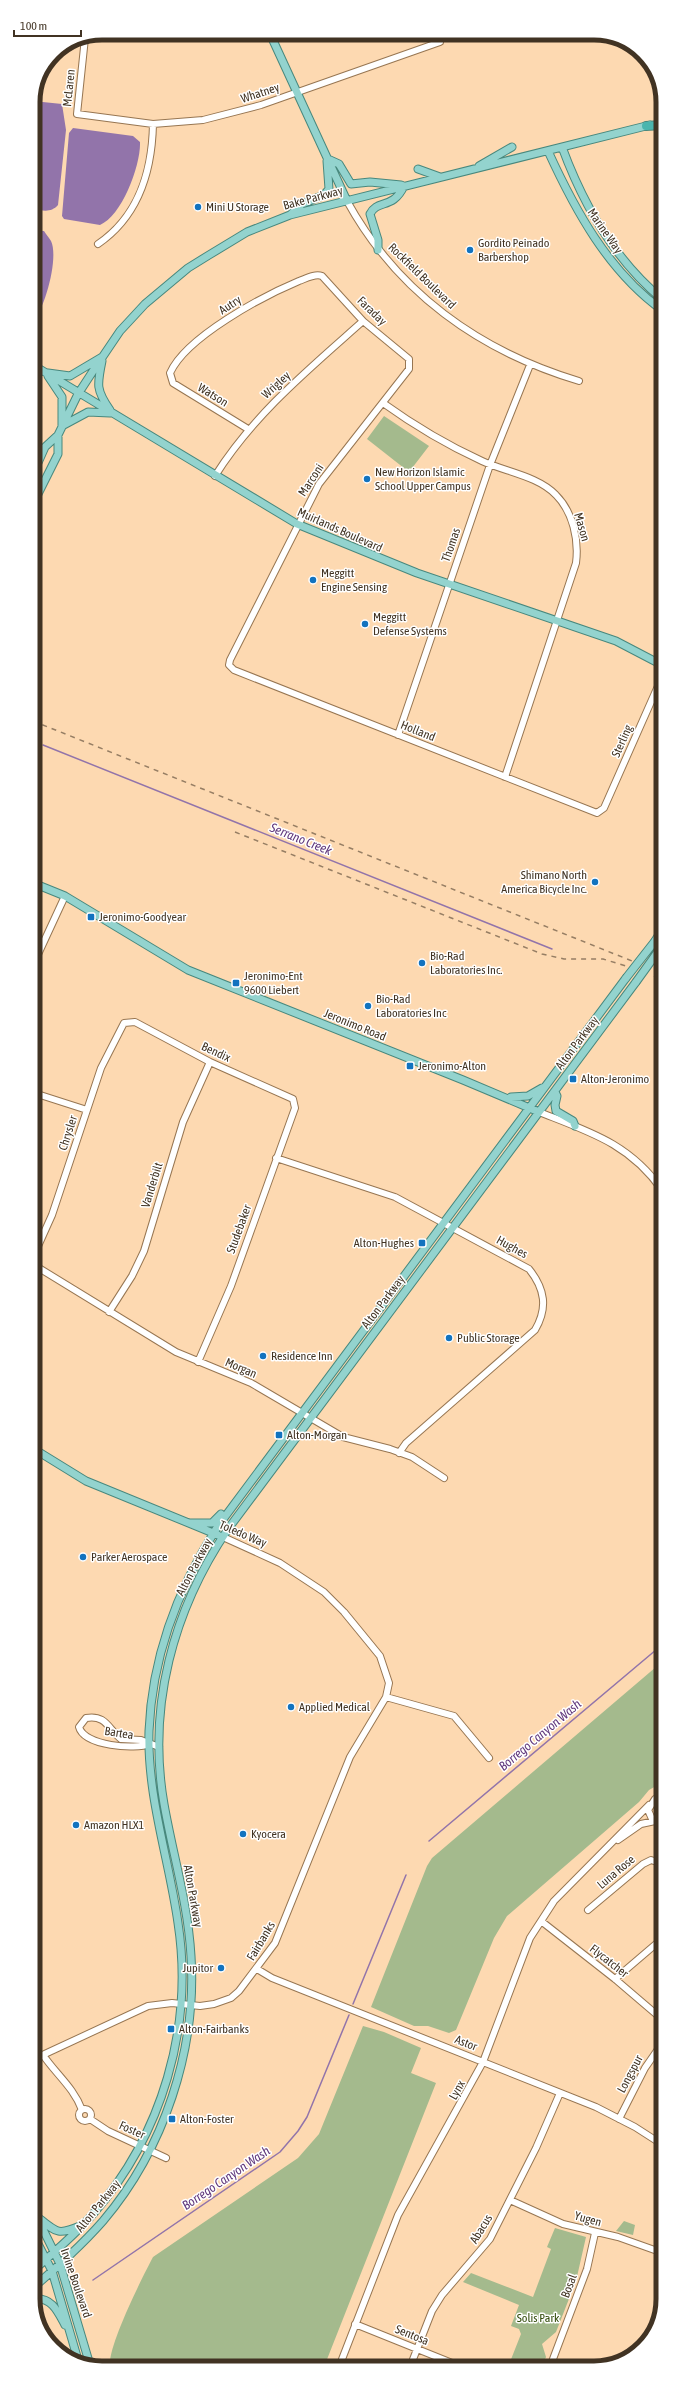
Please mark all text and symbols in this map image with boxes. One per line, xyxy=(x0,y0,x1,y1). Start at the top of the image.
scale bar xyxy=(14,12,81,38)
text: 100 m xyxy=(20,19,47,33)
street label: McLaren xyxy=(60,69,78,107)
street label: Whatney xyxy=(239,80,281,106)
street label: Bake Parkway xyxy=(282,183,344,213)
place label: Mini U Storage xyxy=(206,200,269,214)
marker: Mini U Storage xyxy=(193,202,203,212)
street label: Marine Way xyxy=(584,206,626,256)
place label: Gordito Peinado Barbershop xyxy=(478,236,550,264)
street label: Rockfield Boulevard xyxy=(385,240,459,312)
marker: Gordito Peinado Barbershop xyxy=(465,245,475,255)
street label: Autry xyxy=(216,293,244,317)
street label: Faraday xyxy=(354,294,390,328)
street label: Wrigley xyxy=(259,369,293,401)
street label: Watson xyxy=(195,380,231,410)
street label: Marconi xyxy=(295,461,327,499)
place label: New Horizon Islamic School Upper Campus xyxy=(375,465,471,493)
marker: New Horizon Islamic School Upper Campus xyxy=(362,474,372,484)
street label: Muirlands Boulevard xyxy=(295,505,385,555)
street label: Mason xyxy=(571,511,593,543)
street label: Thomas xyxy=(439,526,463,564)
place label: Meggitt Engine Sensing xyxy=(321,566,388,594)
marker: Meggitt Engine Sensing xyxy=(308,575,318,585)
place label: Meggitt Defense Systems xyxy=(373,610,447,638)
marker: Meggitt Defense Systems xyxy=(360,619,370,629)
street label: Holland xyxy=(399,718,437,744)
street label: Sterling xyxy=(609,722,636,760)
water label: Serrano Creek xyxy=(267,819,334,858)
place label: Shimano North America Bicycle Inc. xyxy=(501,868,587,896)
marker: Shimano North America Bicycle Inc. xyxy=(590,877,600,887)
place label: Jeronimo-Goodyear xyxy=(99,910,187,924)
marker: Jeronimo-Goodyear xyxy=(86,912,96,922)
place label: Bio-Rad Laboratories Inc. xyxy=(430,949,503,977)
marker: Bio-Rad Laboratories Inc. xyxy=(417,958,427,968)
place label: Jeronimo-Ent 9600 Liebert xyxy=(244,969,303,997)
marker: Jeronimo-Ent 9600 Liebert xyxy=(231,978,241,988)
place label: Bio-Rad Laboratories Inc xyxy=(376,992,447,1020)
marker: Bio-Rad Laboratories Inc xyxy=(363,1001,373,1011)
street label: Jeronimo Road xyxy=(322,1006,388,1044)
street label: Alton Parkway xyxy=(552,1014,602,1072)
street label: Bendix xyxy=(199,1039,233,1065)
place label: Jeronimo-Alton xyxy=(418,1059,486,1073)
marker: Jeronimo-Alton xyxy=(405,1061,415,1071)
place label: Alton-Jeronimo xyxy=(581,1072,650,1086)
marker: Alton-Jeronimo xyxy=(568,1074,578,1084)
street label: Chrysler xyxy=(56,1113,80,1152)
street label: Vanderbilt xyxy=(138,1160,166,1209)
street label: Studebaker xyxy=(224,1202,254,1255)
street label: Hughes xyxy=(494,1233,530,1261)
place label: Alton-Hughes xyxy=(354,1236,414,1250)
marker: Alton-Hughes xyxy=(417,1238,427,1248)
street label: Alton Parkway xyxy=(358,1273,408,1331)
place label: Public Storage xyxy=(457,1331,520,1345)
marker: Public Storage xyxy=(444,1333,454,1343)
place label: Residence Inn xyxy=(271,1349,333,1363)
marker: Residence Inn xyxy=(258,1351,268,1361)
street label: Morgan xyxy=(223,1355,259,1381)
place label: Alton-Morgan xyxy=(287,1428,347,1442)
marker: Alton-Morgan xyxy=(274,1430,284,1440)
street label: Toledo Way xyxy=(217,1518,269,1550)
street label: Alton Parkway xyxy=(173,1536,215,1598)
place label: Parker Aerospace xyxy=(91,1550,167,1564)
marker: Parker Aerospace xyxy=(78,1552,88,1562)
water label: Borrego Canyon Wash xyxy=(496,1696,585,1774)
place label: Applied Medical xyxy=(299,1700,371,1714)
marker: Applied Medical xyxy=(286,1702,296,1712)
street label: Bartea xyxy=(104,1724,134,1742)
place label: Amazon HLX1 xyxy=(84,1818,144,1832)
marker: Amazon HLX1 xyxy=(71,1820,81,1830)
place label: Kyocera xyxy=(251,1827,286,1841)
marker: Kyocera xyxy=(238,1829,248,1839)
street label: Luna Rose xyxy=(594,1852,638,1892)
street label: Alton Parkway xyxy=(181,1864,205,1928)
street label: Fairbanks xyxy=(244,1919,278,1963)
street label: Flycatcher xyxy=(587,1942,632,1981)
place label: Jupitor xyxy=(182,1961,213,1975)
marker: Jupitor xyxy=(216,1963,226,1973)
place label: Alton-Fairbanks xyxy=(179,2022,249,2036)
marker: Alton-Fairbanks xyxy=(166,2024,176,2034)
street label: Astor xyxy=(453,2032,480,2054)
street label: Longspur xyxy=(614,2052,646,2095)
street label: Lynx xyxy=(446,2078,468,2102)
place label: Alton-Foster xyxy=(180,2112,234,2126)
marker: Alton-Foster xyxy=(167,2114,177,2124)
street label: Foster xyxy=(117,2118,148,2142)
water label: Borrego Canyon Wash xyxy=(179,2143,273,2213)
street label: Alton Parkway xyxy=(73,2177,123,2235)
street label: Yugen xyxy=(573,2209,603,2229)
street label: Abacus xyxy=(467,2212,495,2246)
street label: Irvine Boulevard xyxy=(58,2247,94,2319)
street label: Bosal xyxy=(558,2271,580,2300)
park label: Solis Park xyxy=(517,2311,560,2325)
street label: Sentosa xyxy=(393,2322,431,2348)

